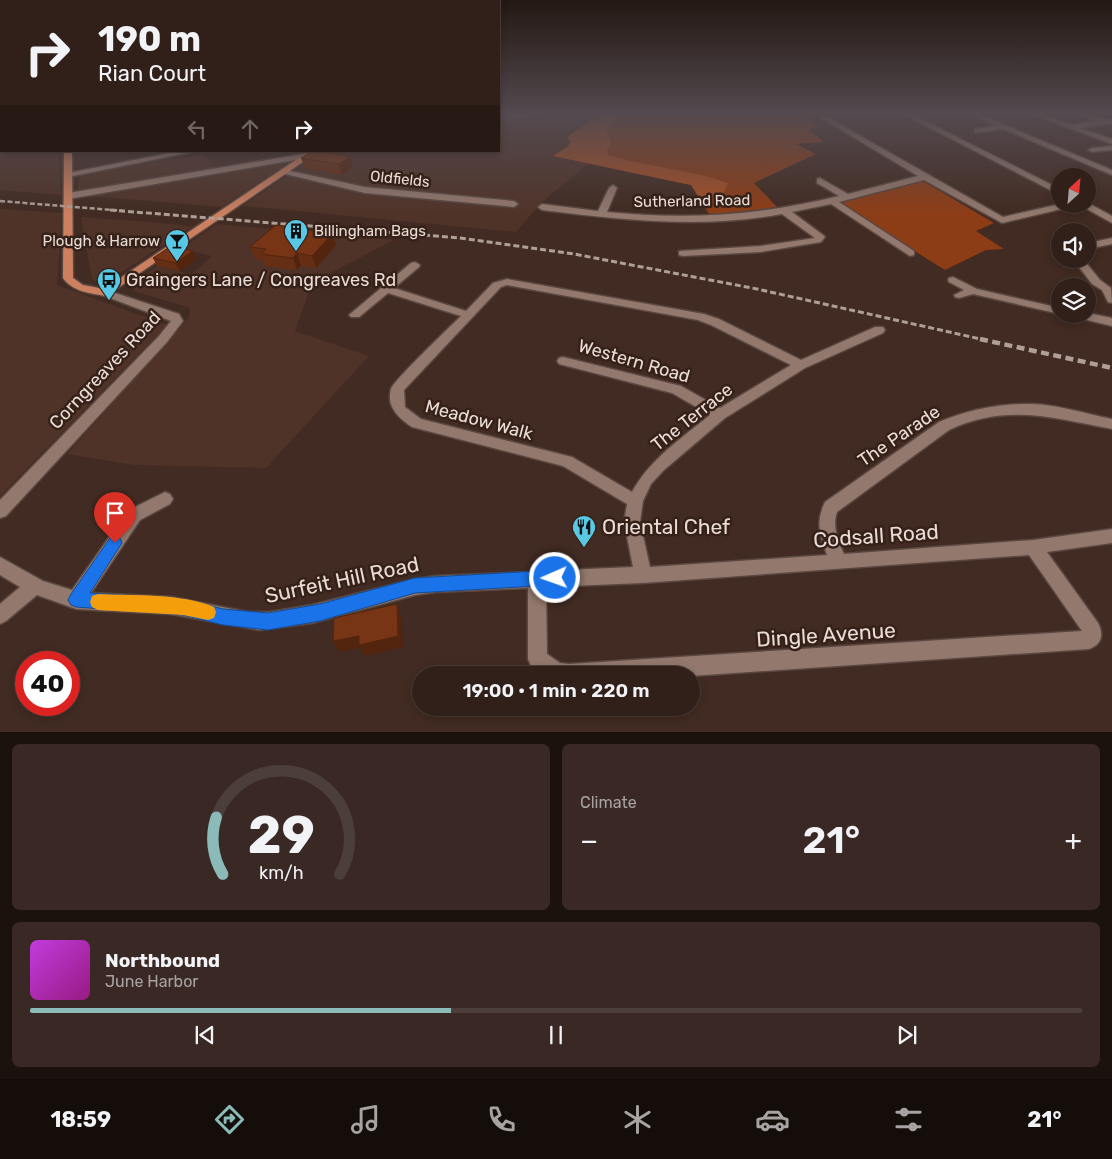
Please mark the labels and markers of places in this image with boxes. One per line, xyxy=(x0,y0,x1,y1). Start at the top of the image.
building icon: Billingham Bags xyxy=(283,218,309,252)
place label: Billingham Bags xyxy=(314,222,426,240)
bar icon: Plough & Harrow xyxy=(164,228,190,262)
place label: Plough & Harrow xyxy=(43,232,160,250)
bus stop icon: Graingers Lane / Congreaves Rd xyxy=(96,267,122,301)
place label: Graingers Lane / Congreaves Rd xyxy=(126,269,396,291)
pin xyxy=(94,492,136,543)
restaurant icon: Oriental Chef xyxy=(571,514,597,548)
place label: Oriental Chef xyxy=(602,514,730,539)

